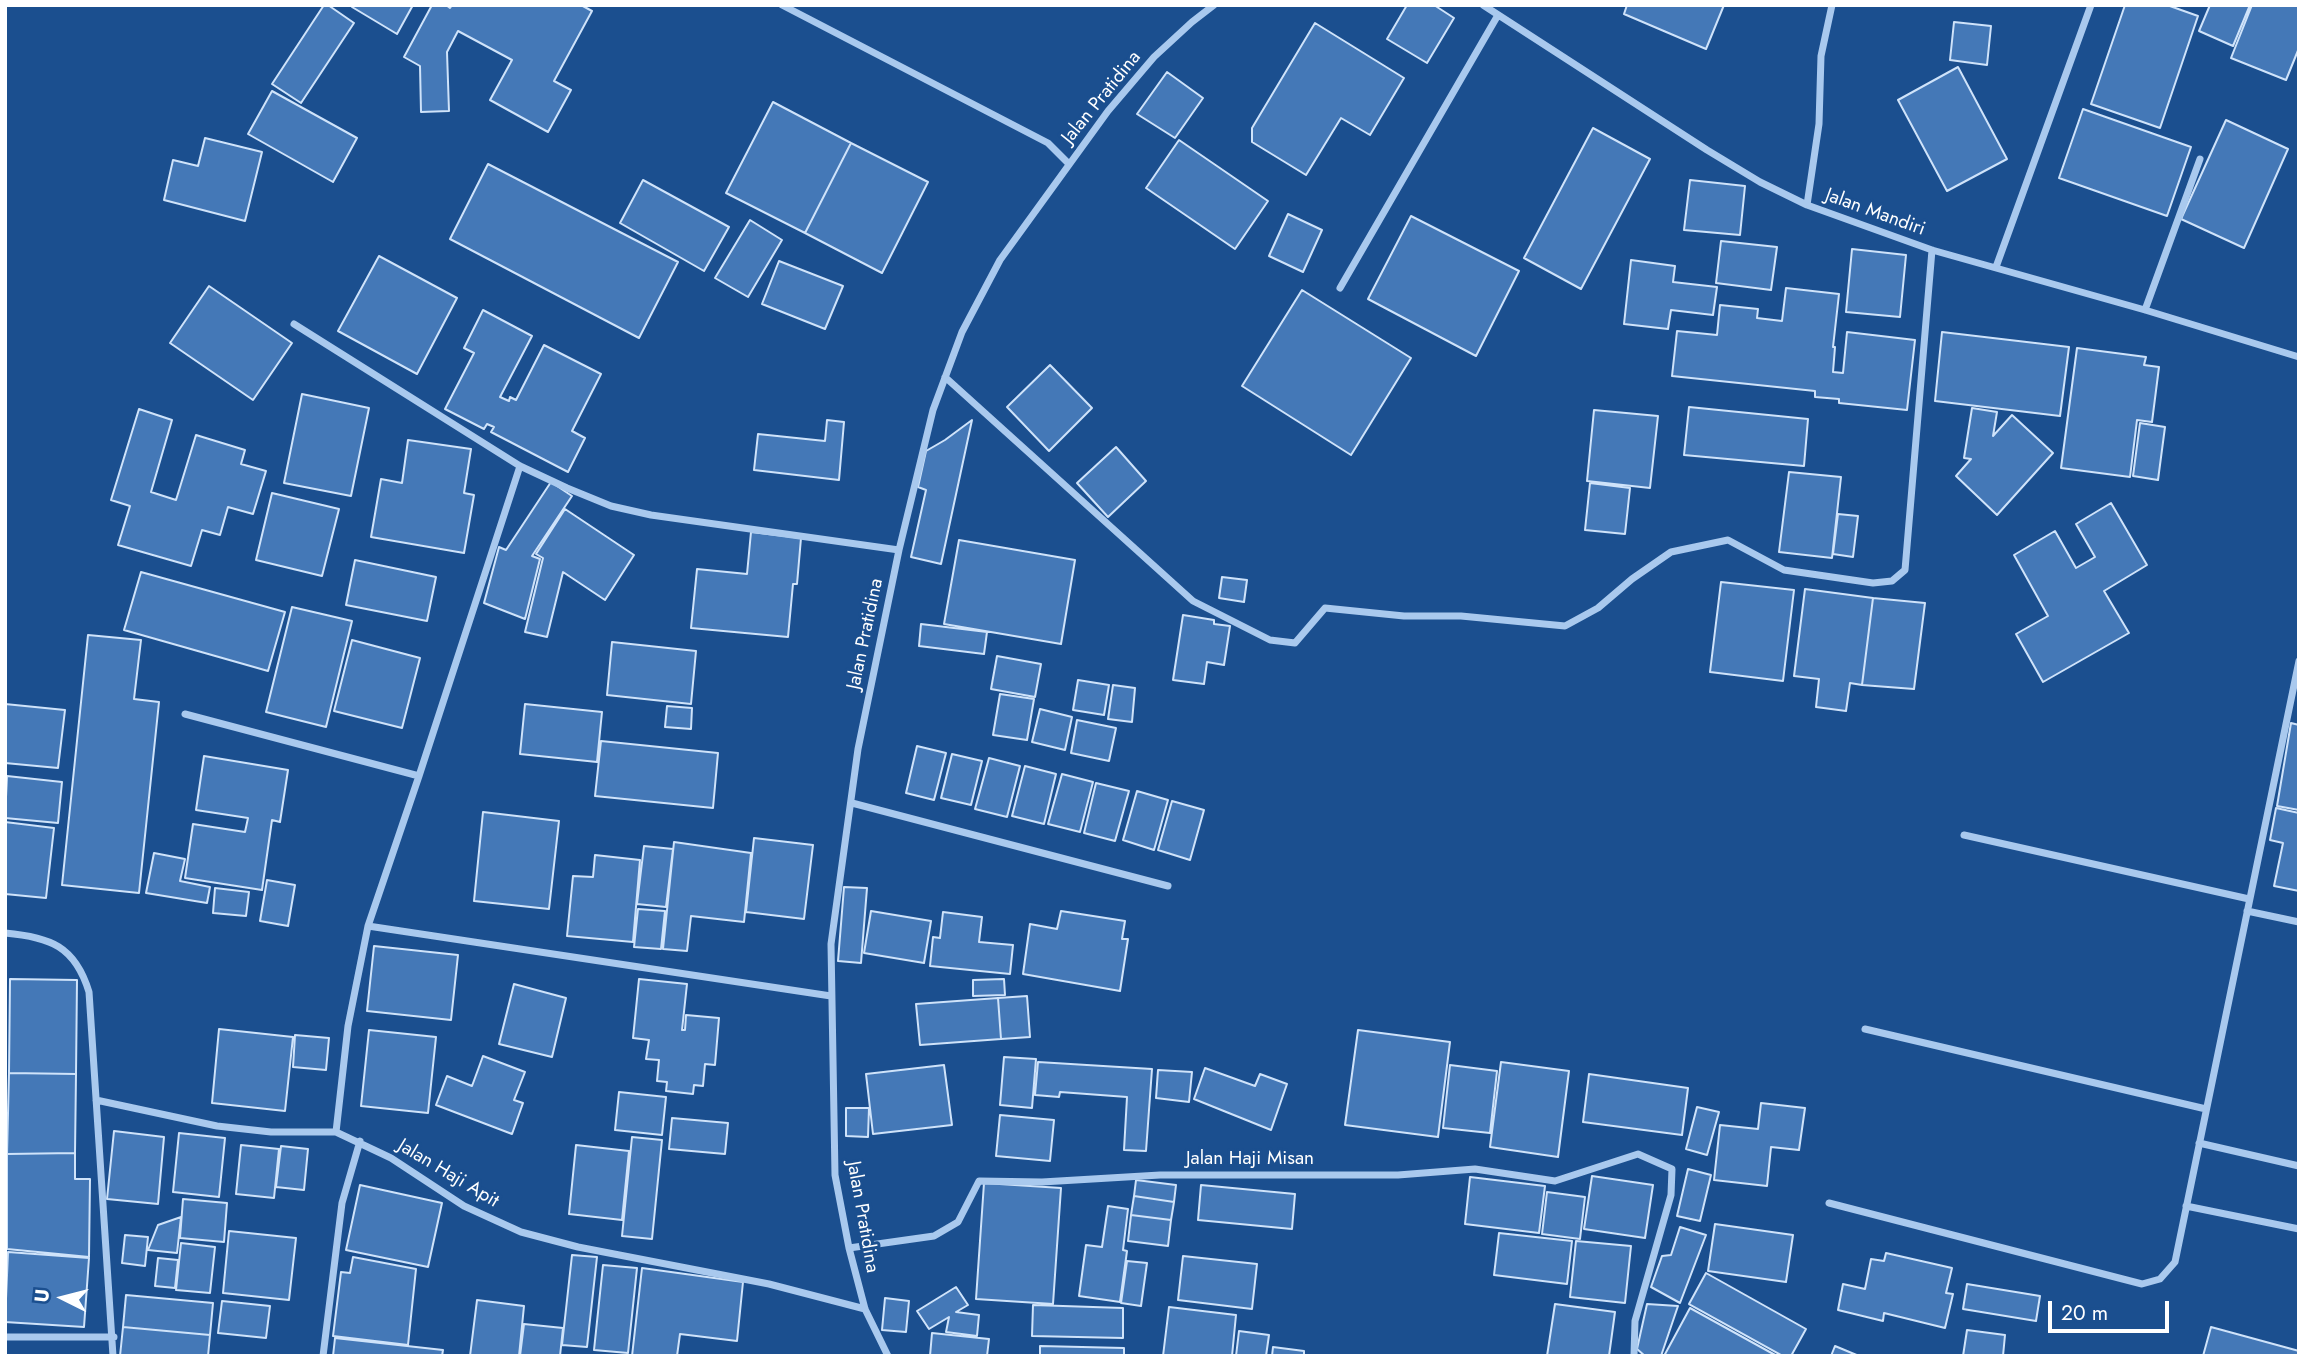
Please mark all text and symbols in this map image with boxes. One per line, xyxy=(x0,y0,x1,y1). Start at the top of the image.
street label: Jalan Pratidina xyxy=(1058,47,1146,149)
street label: Jalan Mandiri xyxy=(1822,184,1928,242)
street label: Jalan Pratidina xyxy=(843,576,889,692)
street label: Jalan Haji Apit xyxy=(393,1135,503,1213)
street label: Jalan Haji Misan xyxy=(1186,1148,1314,1170)
street label: Jalan Pratidina xyxy=(841,1159,883,1275)
north arrow xyxy=(28,1263,98,1333)
text: U xyxy=(27,1288,56,1304)
scale bar xyxy=(2052,1288,2173,1332)
text: 20 m xyxy=(2061,1298,2108,1328)

